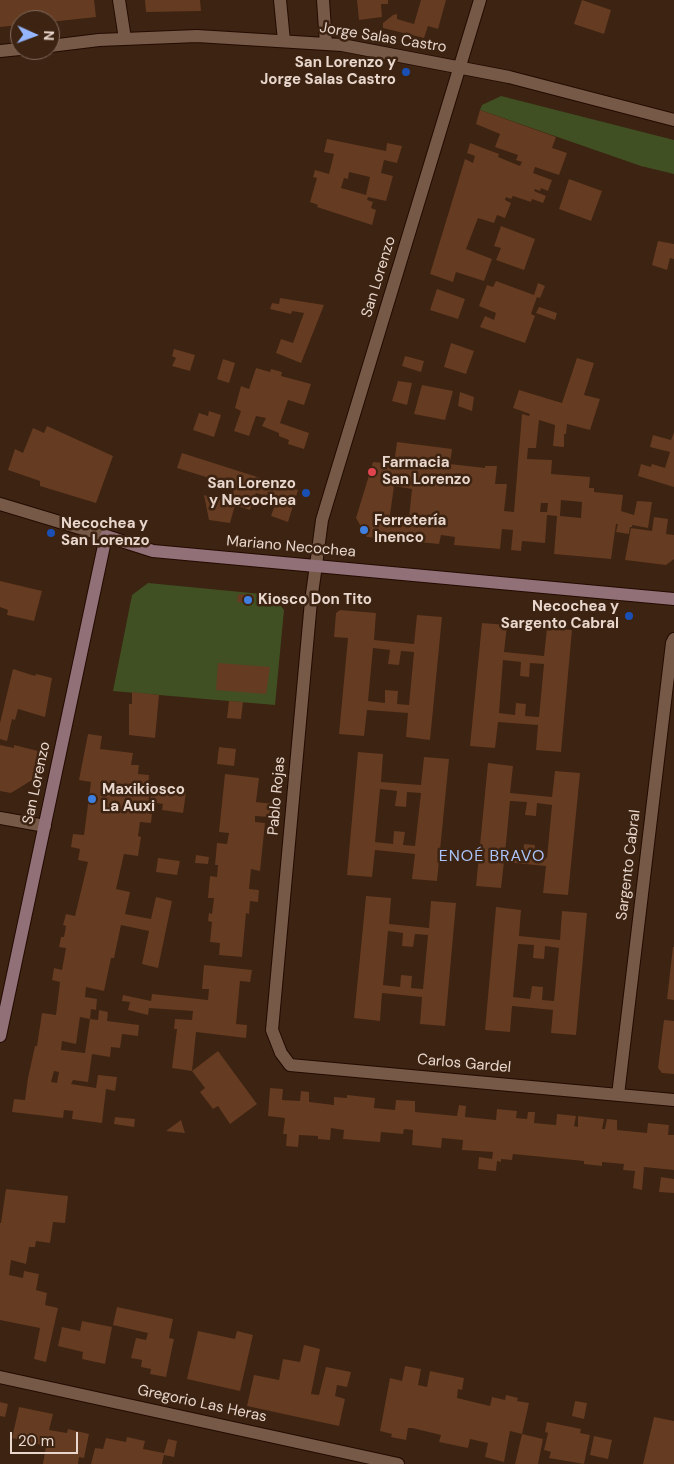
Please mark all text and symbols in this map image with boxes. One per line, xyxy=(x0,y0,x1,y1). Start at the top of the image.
north arrow xyxy=(10,10,60,60)
street label: Jorge Salas Castro xyxy=(318,19,448,57)
text: N xyxy=(40,30,58,41)
place label: San Lorenzo y Jorge Salas Castro xyxy=(260,54,396,89)
marker: San Lorenzo y Jorge Salas Castro xyxy=(400,66,412,78)
street label: San Lorenzo xyxy=(358,234,400,320)
place label: Farmacia San Lorenzo xyxy=(382,454,471,489)
marker: Farmacia San Lorenzo xyxy=(366,466,378,478)
place label: San Lorenzo y Necochea xyxy=(207,475,296,510)
marker: San Lorenzo y Necochea xyxy=(300,487,312,499)
place label: Ferretería Inenco xyxy=(374,512,446,547)
place label: Necochea y San Lorenzo xyxy=(61,515,150,550)
marker: Ferretería Inenco xyxy=(358,524,370,536)
marker: Necochea y San Lorenzo xyxy=(45,527,57,539)
street label: Mariano Necochea xyxy=(226,532,356,562)
place label: Kiosco Don Tito xyxy=(258,591,372,609)
marker: Kiosco Don Tito xyxy=(242,594,254,606)
place label: Necochea y Sargento Cabral xyxy=(501,598,619,633)
marker: Necochea y Sargento Cabral xyxy=(623,610,635,622)
street label: San Lorenzo xyxy=(19,740,55,826)
street label: Pablo Rojas xyxy=(265,756,289,836)
place label: Maxikiosco La Auxi xyxy=(102,781,185,816)
marker: Maxikiosco La Auxi xyxy=(86,793,98,805)
street label: Sargento Cabral xyxy=(613,809,645,921)
district label: ENOÉ BRAVO xyxy=(437,847,547,867)
street label: Carlos Gardel xyxy=(416,1051,512,1077)
street label: Gregorio Las Heras xyxy=(136,1382,268,1426)
scale bar xyxy=(12,1422,80,1454)
text: 20 m xyxy=(18,1431,54,1451)

